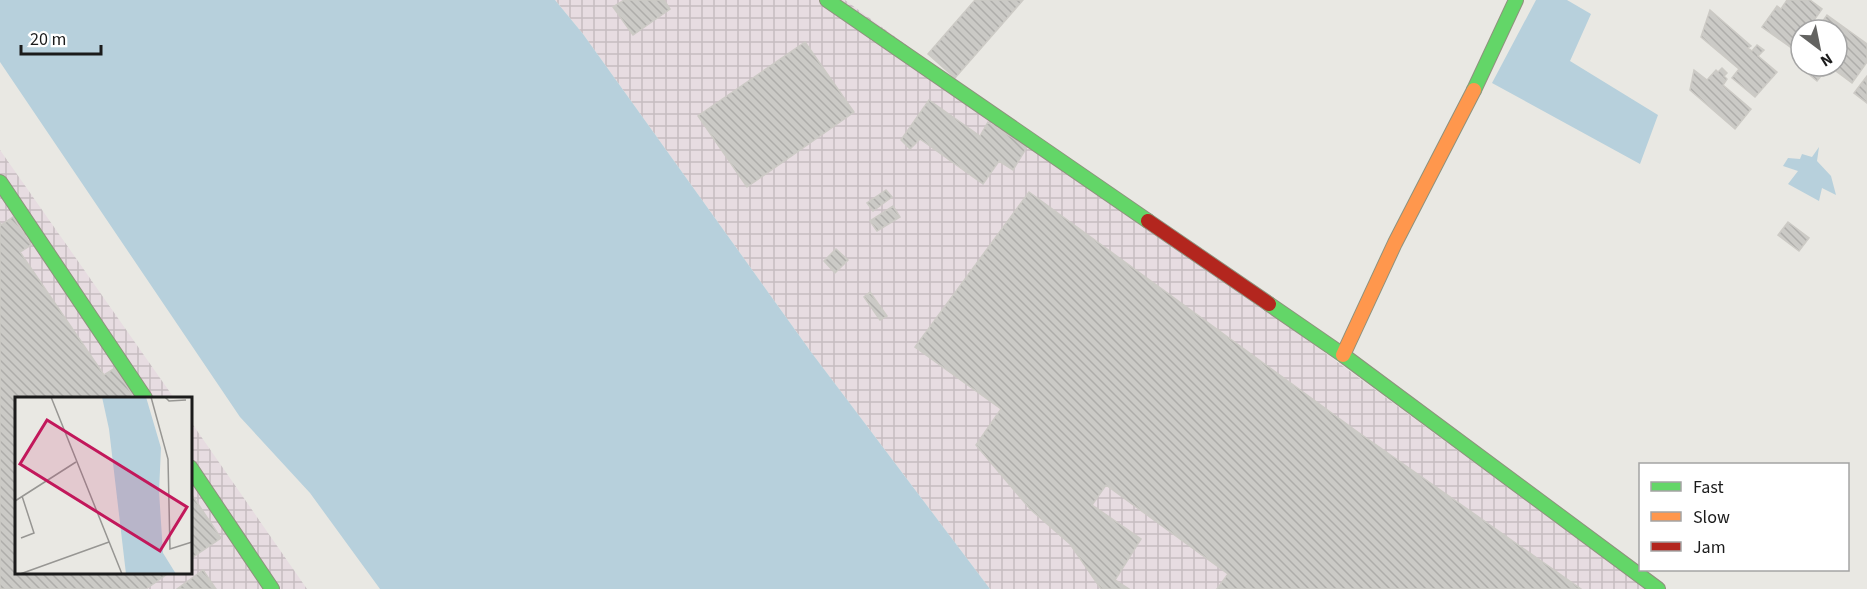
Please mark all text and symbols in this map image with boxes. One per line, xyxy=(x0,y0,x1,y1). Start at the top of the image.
scale bar xyxy=(21,18,100,56)
north arrow xyxy=(1789,18,1849,78)
text: 20 m xyxy=(30,27,66,52)
text: N xyxy=(1816,48,1837,72)
inset map xyxy=(15,397,192,574)
legend xyxy=(1639,463,1849,571)
text: Fast xyxy=(1693,475,1724,500)
text: Slow xyxy=(1693,505,1730,530)
text: Jam xyxy=(1693,535,1726,560)

